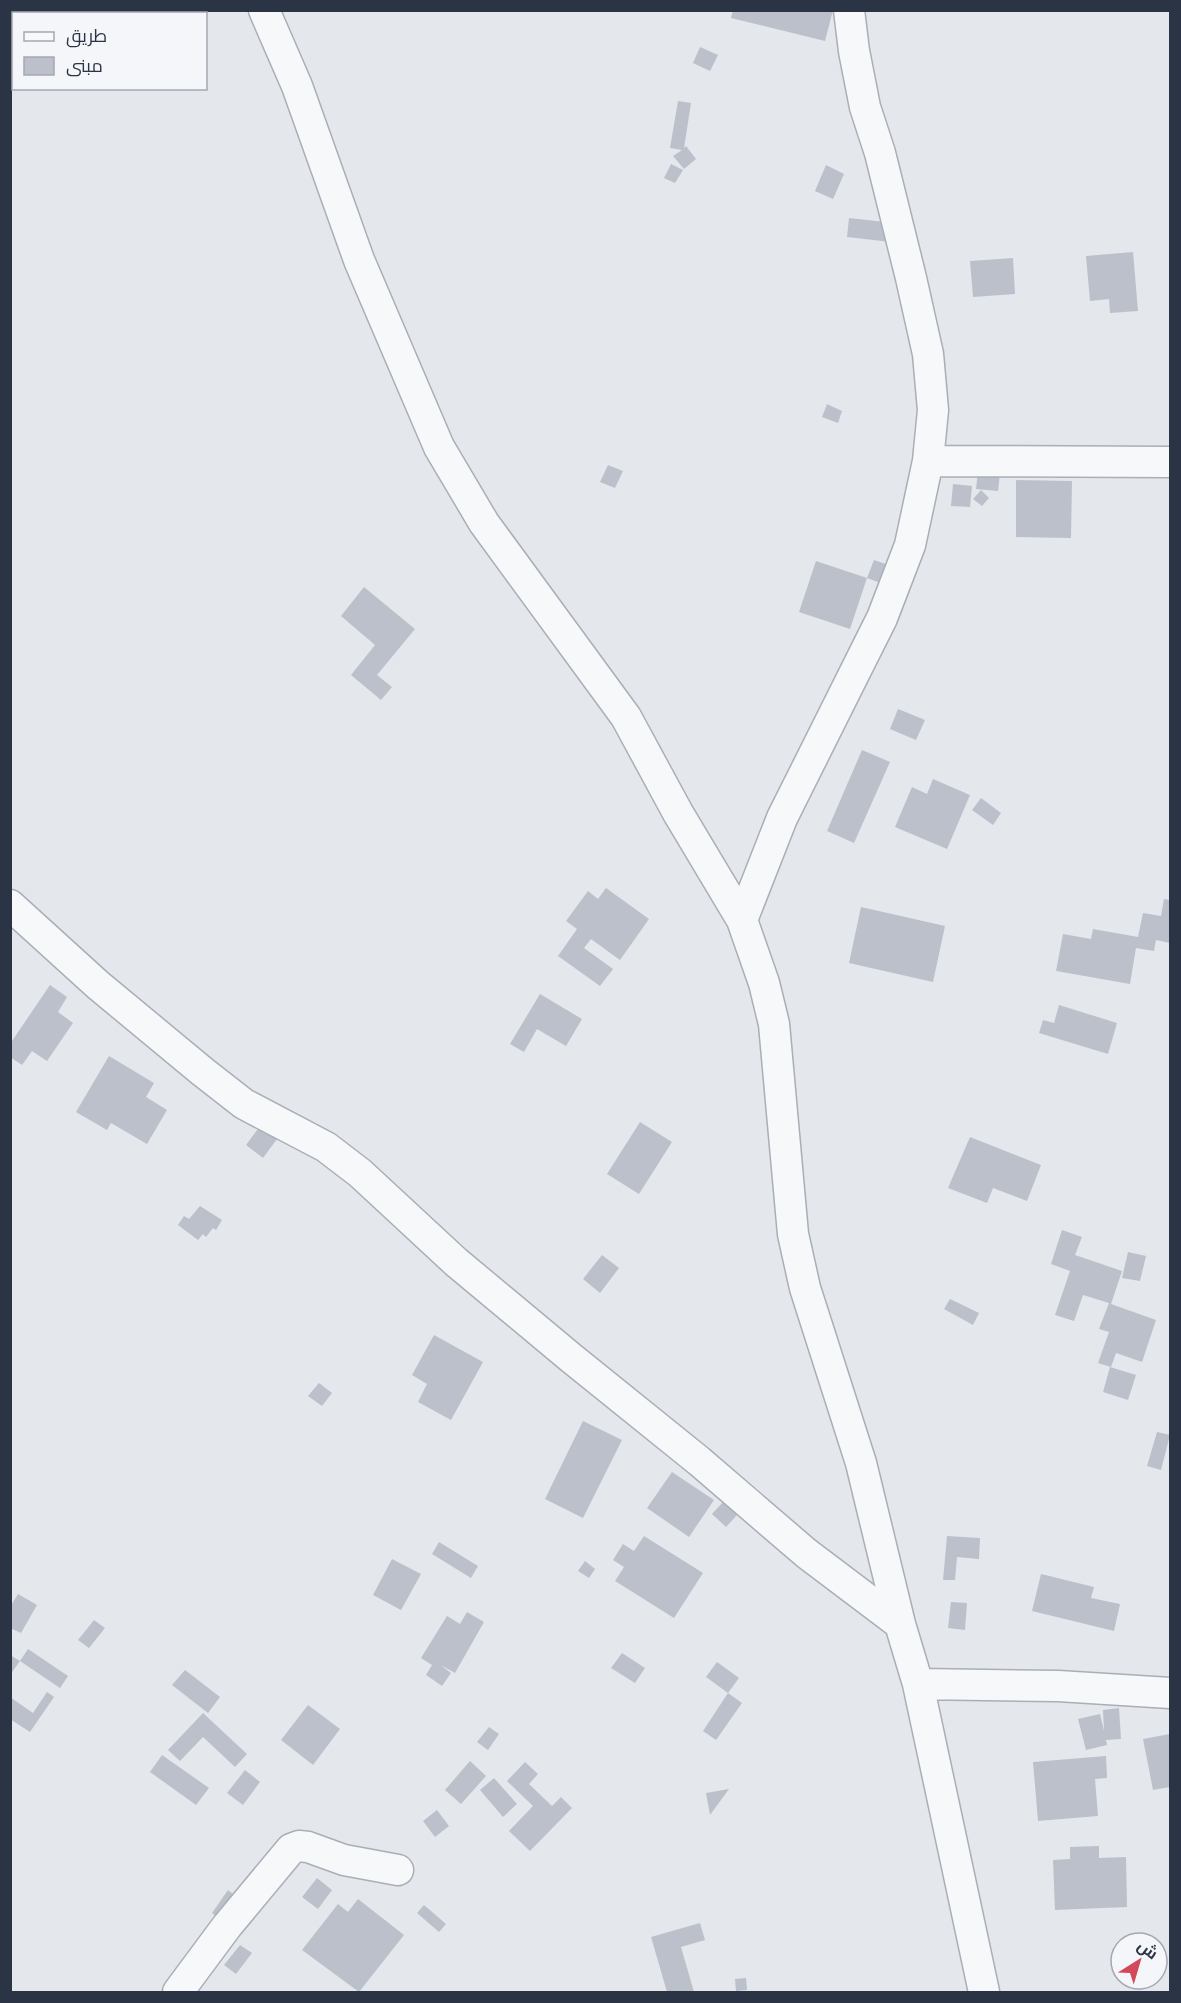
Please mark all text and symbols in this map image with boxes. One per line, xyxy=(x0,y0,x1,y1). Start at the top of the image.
legend xyxy=(12,12,207,90)
text: طريق xyxy=(66,25,107,48)
text: مبنى xyxy=(66,55,103,77)
north arrow xyxy=(1109,1931,1169,1991)
text: ش xyxy=(1134,1936,1162,1963)

